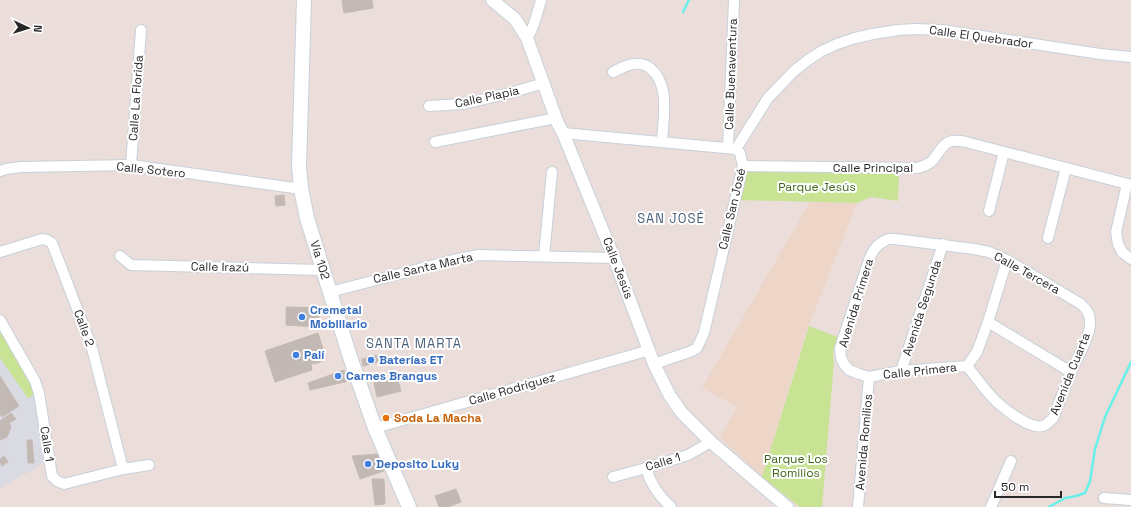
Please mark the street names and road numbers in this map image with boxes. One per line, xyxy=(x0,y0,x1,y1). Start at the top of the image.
street label: Calle Buenaventura xyxy=(721,18,741,130)
street label: Calle El Quebrador xyxy=(928,22,1034,52)
street label: Calle La Florida xyxy=(125,54,147,142)
street label: Calle Piapia xyxy=(453,82,521,112)
street label: Calle Sotero xyxy=(116,158,186,182)
street label: Calle Principal xyxy=(833,160,913,176)
street label: Calle San José xyxy=(715,167,749,251)
street label: Calle Jesús xyxy=(599,235,637,301)
street label: Vía 102 xyxy=(306,238,334,282)
street label: Calle Tercera xyxy=(991,248,1063,298)
street label: Calle Santa Marta xyxy=(372,249,474,287)
street label: Avenida Primera xyxy=(835,257,877,349)
street label: Calle Irazú xyxy=(191,258,249,276)
street label: Avenida Segunda xyxy=(899,258,945,358)
street label: Calle 2 xyxy=(70,307,98,349)
street label: Avenida Cuarta xyxy=(1046,330,1094,418)
street label: Calle Primera xyxy=(882,359,958,383)
street label: Calle Rodríguez xyxy=(467,369,557,409)
street label: Avenida Romilios xyxy=(852,393,876,491)
street label: Calle 1 xyxy=(36,425,58,463)
street label: Calle 1 xyxy=(644,449,682,475)

